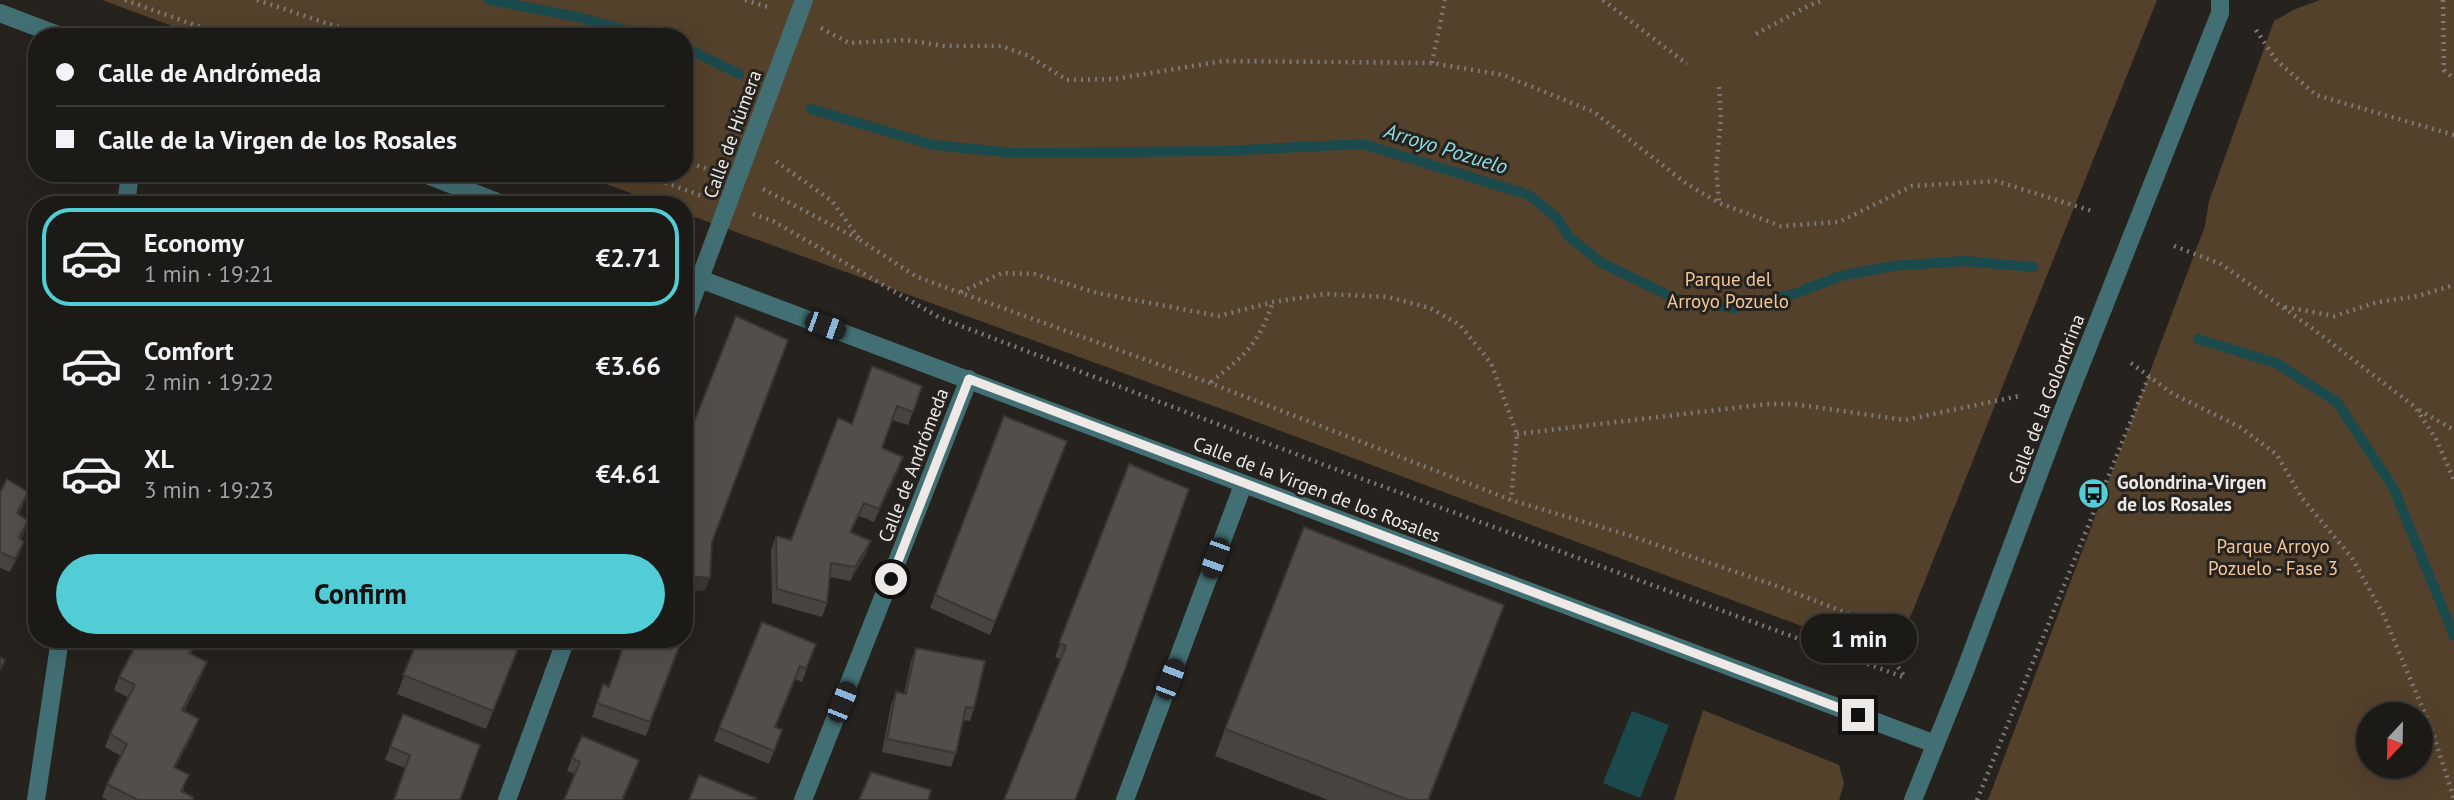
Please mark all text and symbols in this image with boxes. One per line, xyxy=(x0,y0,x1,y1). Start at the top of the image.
text: Calle de Andrómeda xyxy=(98,56,321,89)
street label: Calle de Húmera xyxy=(698,67,766,201)
water label: Arroyo Pozuelo xyxy=(1380,117,1511,180)
text: Calle de la Virgen de los Rosales xyxy=(98,123,457,156)
icon: car xyxy=(60,226,123,289)
text: Economy xyxy=(144,226,244,259)
text: €2.71 xyxy=(596,241,661,274)
text: 1 min · 19:21 xyxy=(144,259,274,288)
park label: Parque del Arroyo Pozuelo xyxy=(1667,267,1789,313)
car xyxy=(802,309,849,343)
street label: Calle de la Golondrina xyxy=(2002,311,2090,487)
icon: car xyxy=(60,334,123,397)
text: Comfort xyxy=(144,334,234,367)
text: €3.66 xyxy=(596,349,661,382)
text: 2 min · 19:22 xyxy=(144,367,274,396)
street label: Calle de Andrómeda xyxy=(873,385,953,545)
street label: Calle de la Virgen de los Rosales xyxy=(1190,431,1444,547)
icon: car xyxy=(60,442,123,505)
text: XL xyxy=(144,442,174,475)
text: €4.61 xyxy=(596,457,661,490)
place label: Golondrina-Virgen de los Rosales xyxy=(2117,470,2266,516)
text: 3 min · 19:23 xyxy=(144,475,274,504)
bus stop icon: Golondrina-Virgen de los Rosales xyxy=(2077,476,2111,510)
park label: Parque Arroyo Pozuelo - Fase 3 xyxy=(2208,534,2338,580)
car xyxy=(1198,535,1233,581)
button: Confirm xyxy=(56,554,665,634)
route start xyxy=(875,563,907,595)
callout: 1 min xyxy=(1800,614,1916,662)
text: 1 min xyxy=(1831,624,1887,653)
car xyxy=(1153,656,1188,702)
car xyxy=(825,679,860,725)
route end xyxy=(1842,699,1874,731)
north arrow xyxy=(2356,702,2432,779)
map controls xyxy=(2356,702,2433,779)

